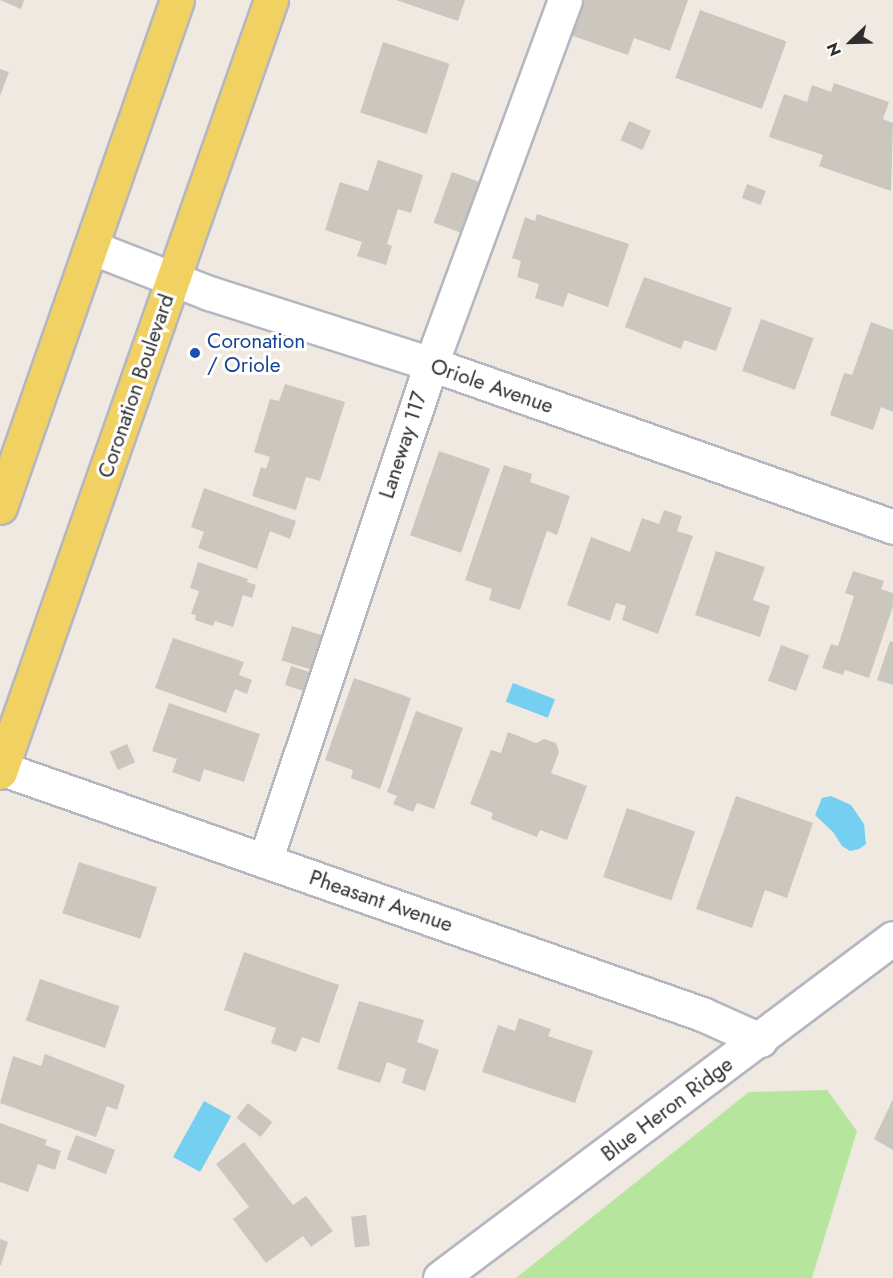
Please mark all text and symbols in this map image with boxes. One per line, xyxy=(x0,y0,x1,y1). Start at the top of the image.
north arrow xyxy=(821,12,881,72)
text: N xyxy=(821,39,847,60)
street label: Coronation Boulevard xyxy=(93,291,179,481)
place label: Coronation / Oriole xyxy=(207,328,305,378)
marker: Coronation / Oriole xyxy=(188,346,202,360)
street label: Oriole Avenue xyxy=(427,353,557,419)
street label: Laneway 117 xyxy=(374,388,432,502)
street label: Pheasant Avenue xyxy=(306,865,456,937)
street label: Blue Heron Ridge xyxy=(596,1051,738,1167)

